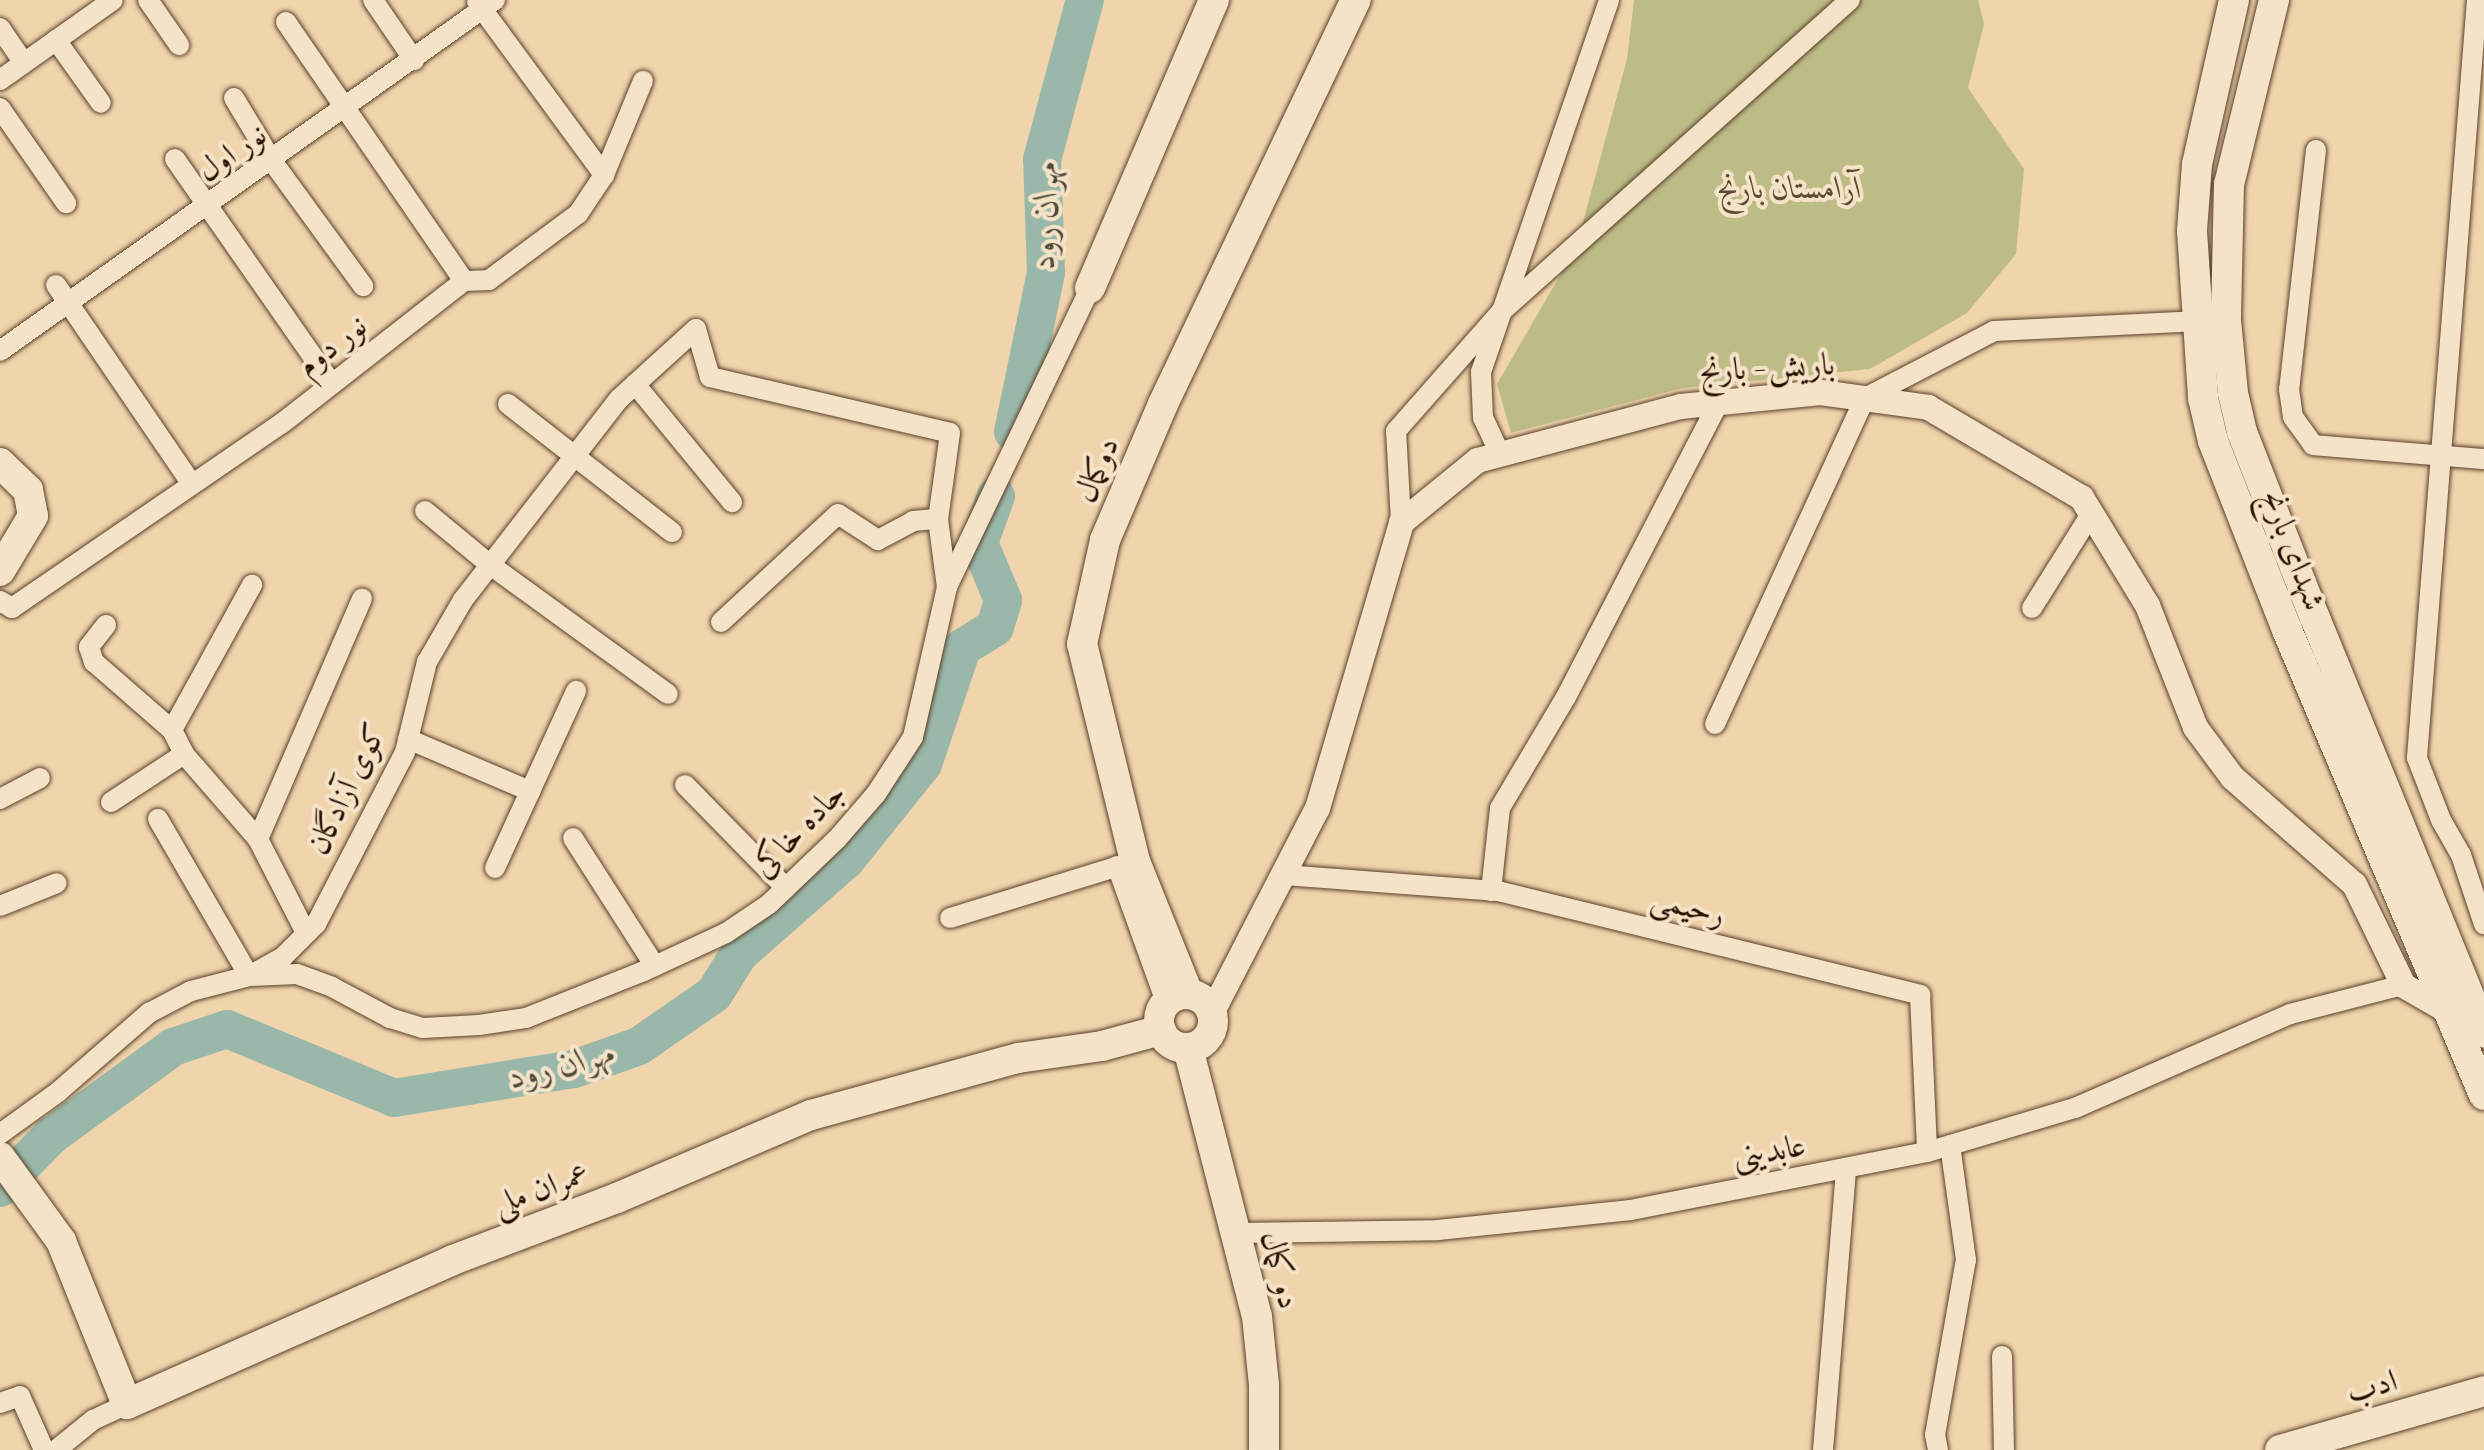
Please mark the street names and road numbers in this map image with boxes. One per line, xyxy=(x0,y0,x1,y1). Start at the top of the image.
street label: نور اول xyxy=(190,116,274,190)
street label: نور دوم xyxy=(289,307,375,385)
street label: باریش - بارنج xyxy=(1698,345,1836,391)
street label: دوکمال xyxy=(1066,432,1128,508)
street label: شهدای بارنج xyxy=(2253,484,2333,616)
street label: کوی آزادگان xyxy=(299,717,395,861)
street label: جاده خاکی xyxy=(744,774,854,886)
street label: رحیمی xyxy=(1647,879,1729,935)
street label: عابدینی xyxy=(1729,1126,1809,1178)
street label: عمران ملی xyxy=(488,1154,594,1224)
street label: دو کمال xyxy=(1252,1227,1308,1313)
street label: ادب xyxy=(2342,1362,2402,1412)

